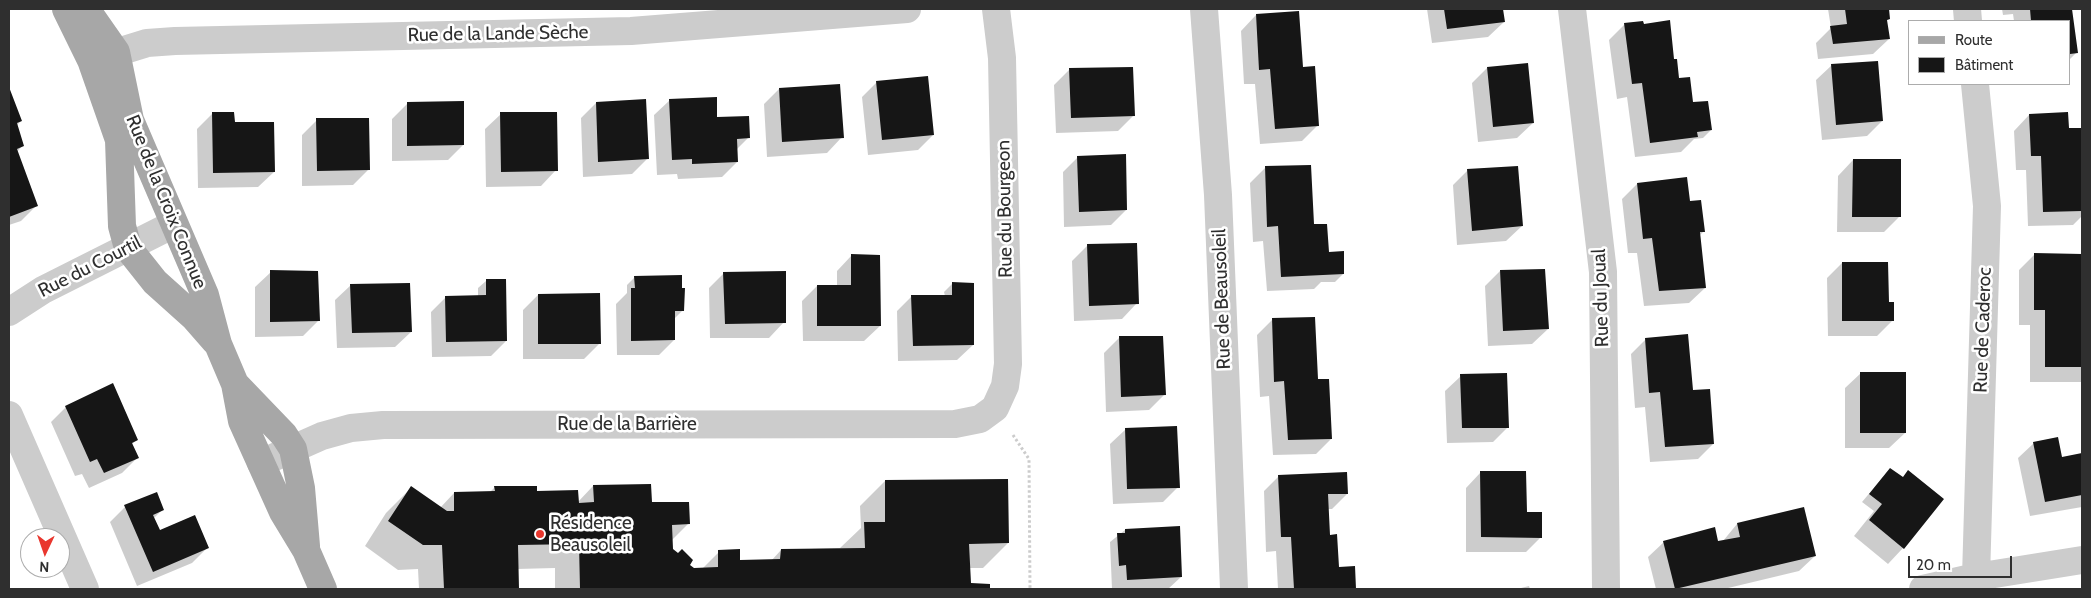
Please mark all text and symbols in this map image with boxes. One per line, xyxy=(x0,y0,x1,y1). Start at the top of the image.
legend xyxy=(1908,20,2071,85)
street label: Rue de la Lande Sèche xyxy=(407,21,589,47)
text: Route xyxy=(1955,31,1993,49)
text: Bâtiment xyxy=(1955,56,2013,74)
street label: Rue de la Croix Connue xyxy=(121,112,211,292)
street label: Rue du Bourgeon xyxy=(992,140,1018,278)
street label: Rue de Beausoleil xyxy=(1208,228,1236,370)
street label: Rue du Courtil xyxy=(35,231,145,303)
street label: Rue du Joual xyxy=(1588,248,1614,348)
street label: Rue de Caderoc xyxy=(1969,267,1997,393)
street label: Rue de la Barrière xyxy=(557,413,697,435)
place label: Résidence Beausoleil xyxy=(550,512,632,556)
north arrow xyxy=(20,528,70,578)
marker: Résidence Beausoleil xyxy=(534,528,546,540)
scale bar xyxy=(1911,546,2015,578)
text: 20 m xyxy=(1916,556,1951,574)
text: N xyxy=(39,558,50,576)

